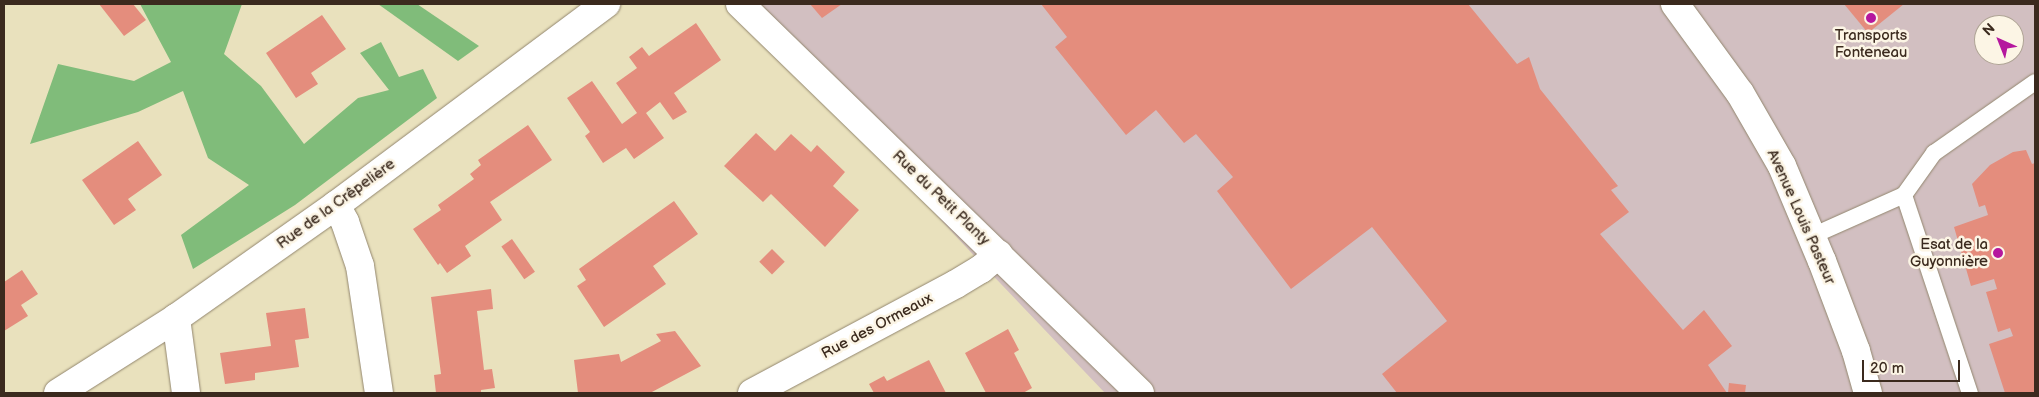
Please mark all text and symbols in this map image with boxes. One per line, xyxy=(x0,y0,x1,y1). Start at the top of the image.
marker: Transports Fonteneau xyxy=(1865,12,1877,24)
north arrow xyxy=(1974,15,2024,65)
text: N xyxy=(1979,20,1999,39)
place label: Transports Fonteneau xyxy=(1835,26,1907,61)
street label: Rue du Petit Planty xyxy=(889,147,993,249)
street label: Avenue Louis Pasteur xyxy=(1763,147,1839,287)
street label: Rue de la Crêpelière xyxy=(273,155,399,253)
place label: Esat de la Guyonnière xyxy=(1910,235,1988,270)
marker: Esat de la Guyonnière xyxy=(1992,247,2004,259)
street label: Rue des Ormeaux xyxy=(819,289,935,363)
scale bar xyxy=(1864,350,1962,382)
text: 20 m xyxy=(1870,359,1904,378)

